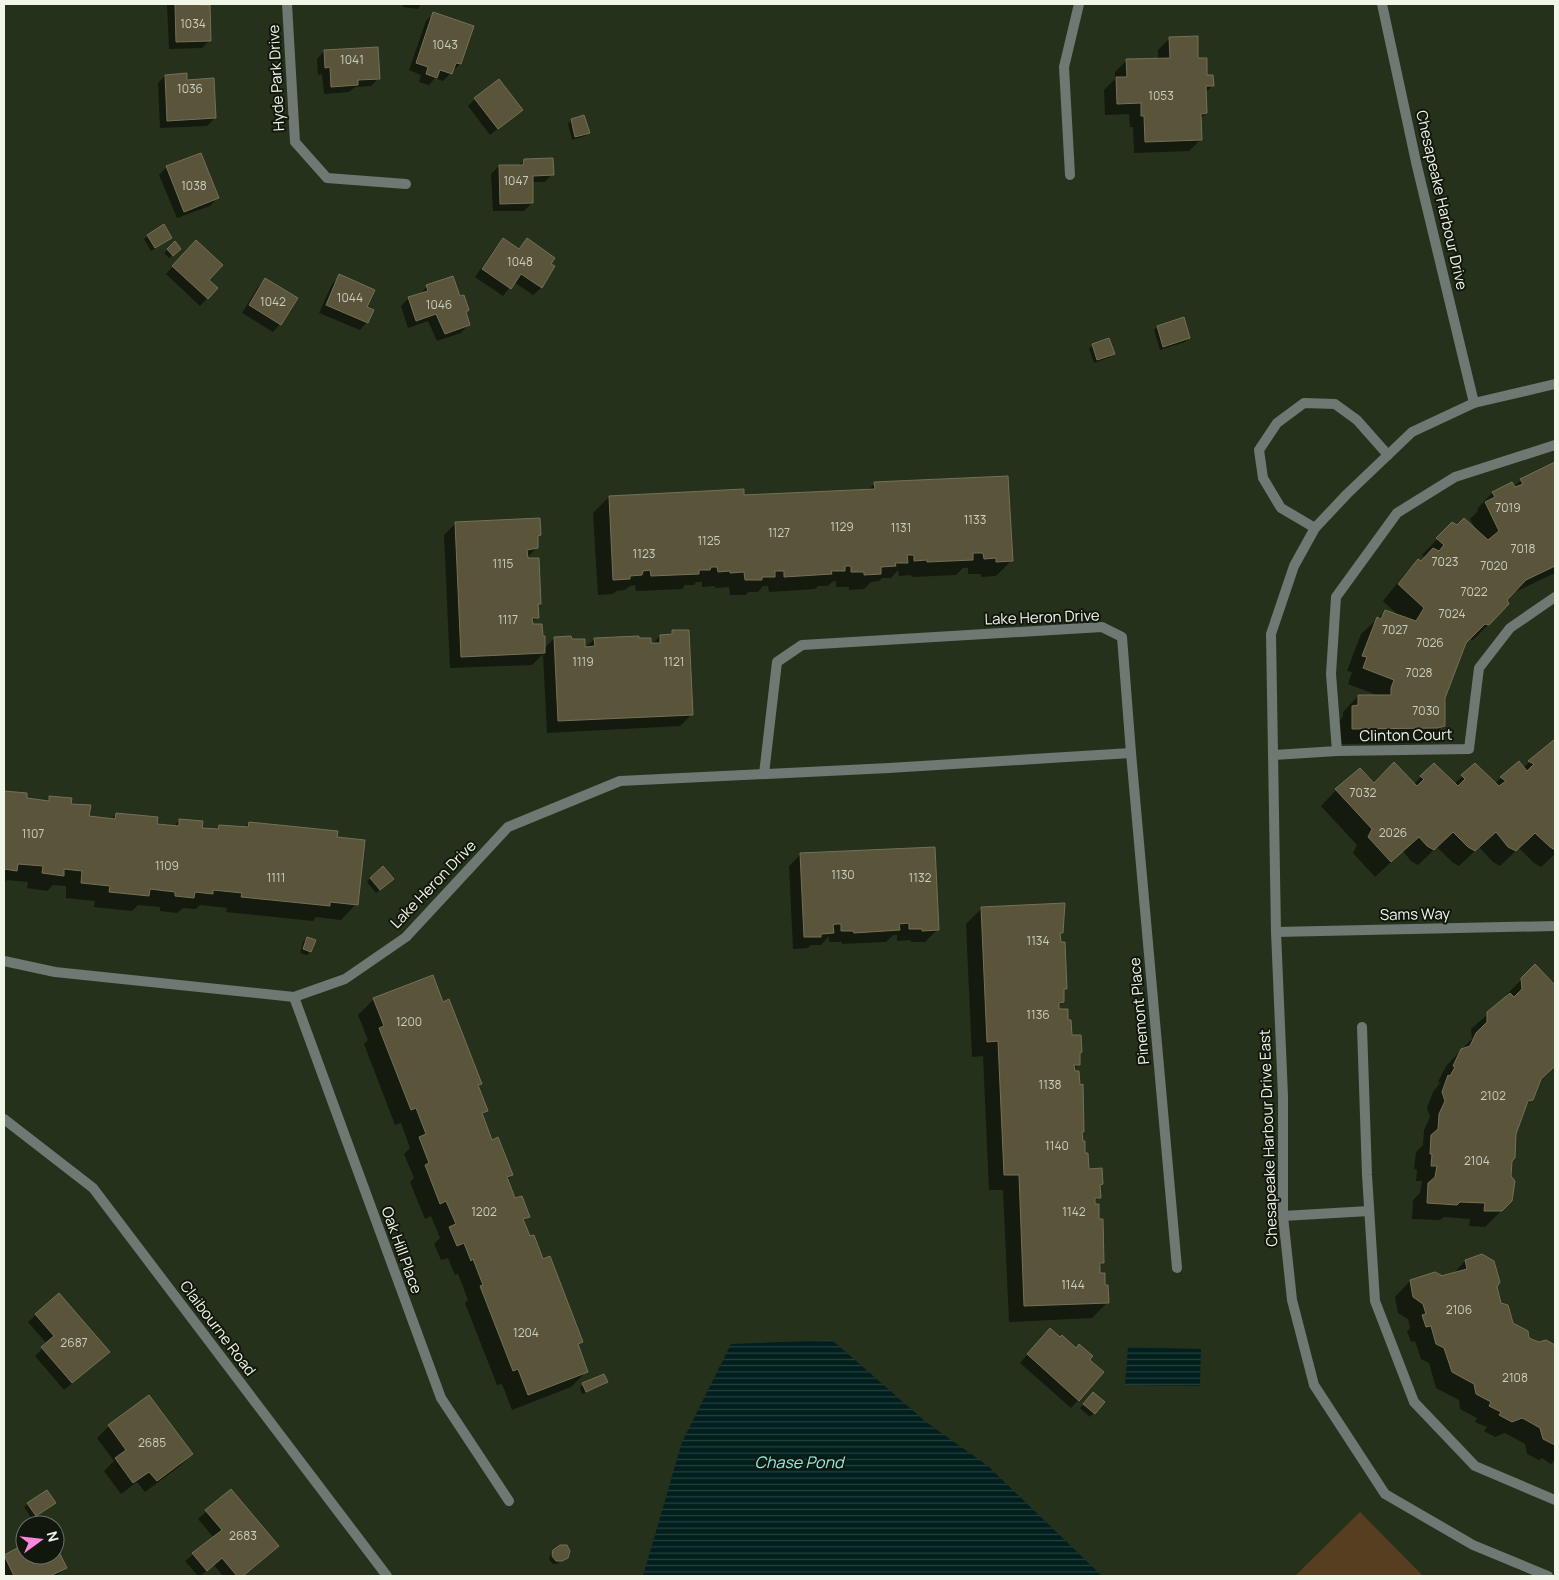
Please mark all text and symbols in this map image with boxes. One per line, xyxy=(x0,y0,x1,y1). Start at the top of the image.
house number: 1034 xyxy=(180,15,206,32)
street label: Hyde Park Drive xyxy=(263,24,289,132)
house number: 1043 xyxy=(432,36,458,53)
house number: 1041 xyxy=(340,51,364,68)
house number: 1036 xyxy=(177,80,203,97)
house number: 1053 xyxy=(1148,87,1174,104)
street label: Chesapeake Harbour Drive xyxy=(1411,108,1473,292)
house number: 1047 xyxy=(503,172,529,189)
house number: 1038 xyxy=(181,177,207,194)
house number: 1048 xyxy=(507,253,533,270)
house number: 1044 xyxy=(337,289,363,306)
house number: 1042 xyxy=(260,293,286,310)
house number: 1046 xyxy=(426,296,452,313)
house number: 7019 xyxy=(1495,499,1521,516)
house number: 1133 xyxy=(964,511,986,528)
house number: 1129 xyxy=(830,518,854,535)
house number: 1131 xyxy=(891,519,911,536)
house number: 1127 xyxy=(768,524,790,541)
house number: 1125 xyxy=(697,532,721,549)
house number: 7018 xyxy=(1511,540,1536,557)
house number: 1123 xyxy=(633,545,655,562)
house number: 7023 xyxy=(1432,553,1458,570)
house number: 1115 xyxy=(493,555,514,572)
house number: 7020 xyxy=(1480,557,1508,574)
house number: 7022 xyxy=(1460,583,1488,600)
street label: Lake Heron Drive xyxy=(984,604,1100,630)
house number: 7024 xyxy=(1438,605,1466,622)
house number: 1117 xyxy=(498,611,518,628)
house number: 7027 xyxy=(1382,621,1408,638)
house number: 7026 xyxy=(1416,634,1444,651)
house number: 1119 xyxy=(572,653,594,670)
house number: 1121 xyxy=(664,653,684,670)
house number: 7028 xyxy=(1405,664,1433,681)
house number: 7030 xyxy=(1412,702,1440,719)
street label: Clinton Court xyxy=(1359,724,1453,746)
house number: 7032 xyxy=(1350,784,1377,801)
house number: 2026 xyxy=(1379,824,1407,841)
house number: 1107 xyxy=(22,825,44,842)
street label: Lake Heron Drive xyxy=(385,835,481,933)
house number: 1109 xyxy=(155,857,179,874)
house number: 1130 xyxy=(831,866,855,883)
house number: 1111 xyxy=(267,869,285,886)
house number: 1132 xyxy=(909,869,932,886)
street label: Sams Way xyxy=(1380,903,1450,925)
house number: 1134 xyxy=(1026,932,1050,949)
street label: Pinemont Place xyxy=(1124,956,1154,1065)
house number: 1136 xyxy=(1026,1006,1050,1023)
house number: 1200 xyxy=(396,1013,422,1030)
street label: Chesapeake Harbour Drive East xyxy=(1254,1029,1282,1247)
house number: 1138 xyxy=(1039,1076,1062,1093)
house number: 2102 xyxy=(1480,1087,1506,1104)
house number: 1140 xyxy=(1045,1137,1069,1154)
house number: 2104 xyxy=(1464,1152,1490,1169)
house number: 1202 xyxy=(471,1203,497,1220)
house number: 1142 xyxy=(1062,1203,1086,1220)
street label: Oak Hill Place xyxy=(377,1204,428,1297)
street label: Claibourne Road xyxy=(175,1276,261,1380)
house number: 1144 xyxy=(1061,1276,1085,1293)
house number: 2106 xyxy=(1446,1301,1472,1318)
house number: 1204 xyxy=(513,1324,539,1341)
house number: 2687 xyxy=(60,1334,88,1351)
house number: 2108 xyxy=(1502,1369,1528,1386)
house number: 2685 xyxy=(138,1434,166,1451)
water label: Chase Pond xyxy=(755,1451,846,1473)
north arrow xyxy=(15,1515,65,1565)
house number: 2683 xyxy=(229,1527,257,1544)
text: N xyxy=(43,1529,64,1544)

